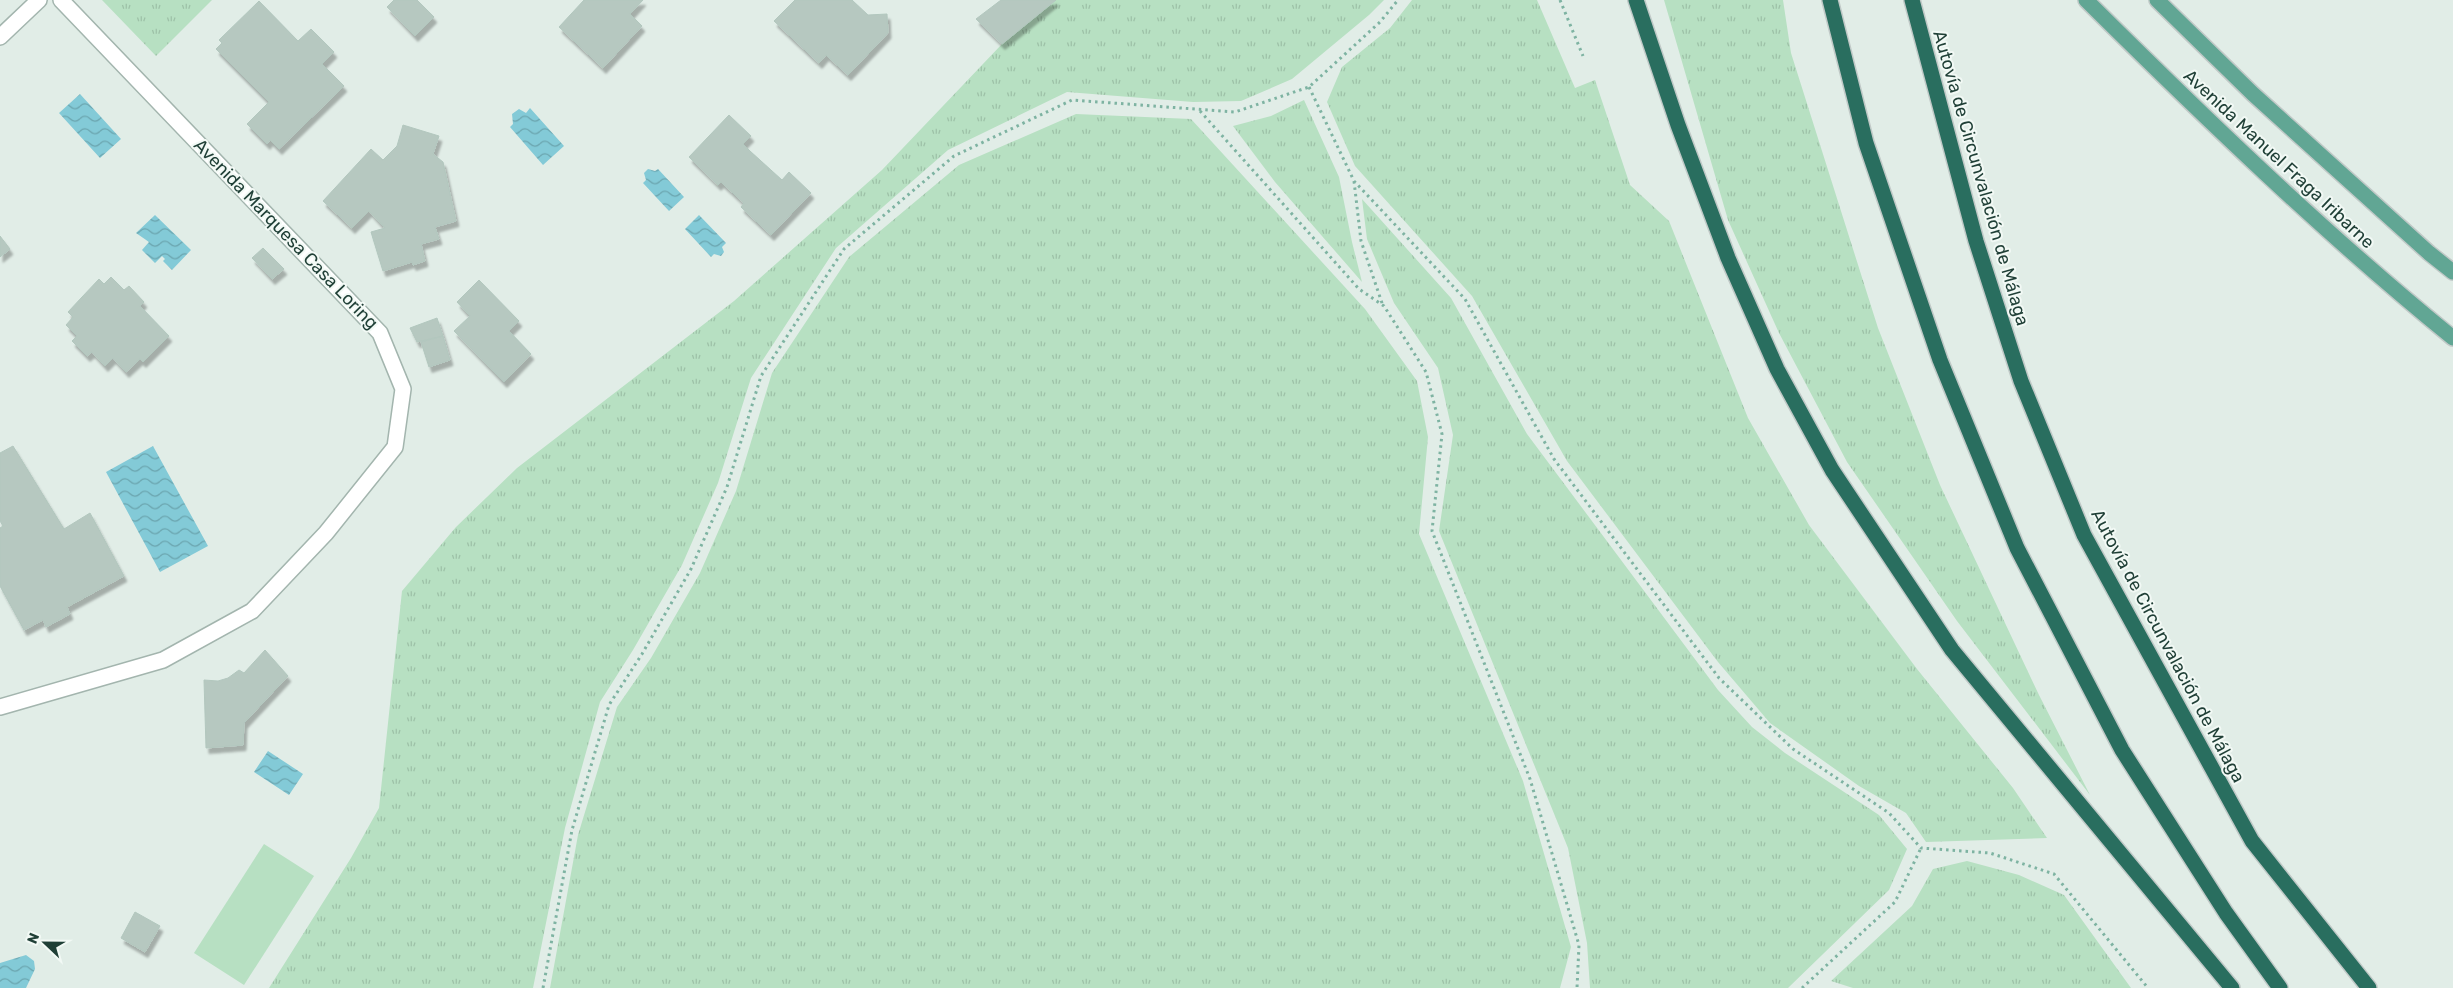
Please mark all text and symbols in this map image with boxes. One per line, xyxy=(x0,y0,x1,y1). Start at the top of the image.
street label: Autovía de Circunvalación de Málaga xyxy=(1928,28,2034,328)
street label: Avenida Manuel Fraga Iribarne xyxy=(2179,65,2379,253)
street label: Avenida Marquesa Casa Loring xyxy=(189,134,383,334)
street label: Autovía de Circunvalación de Málaga xyxy=(2086,506,2250,786)
north arrow xyxy=(20,918,70,968)
text: N xyxy=(24,930,43,946)

